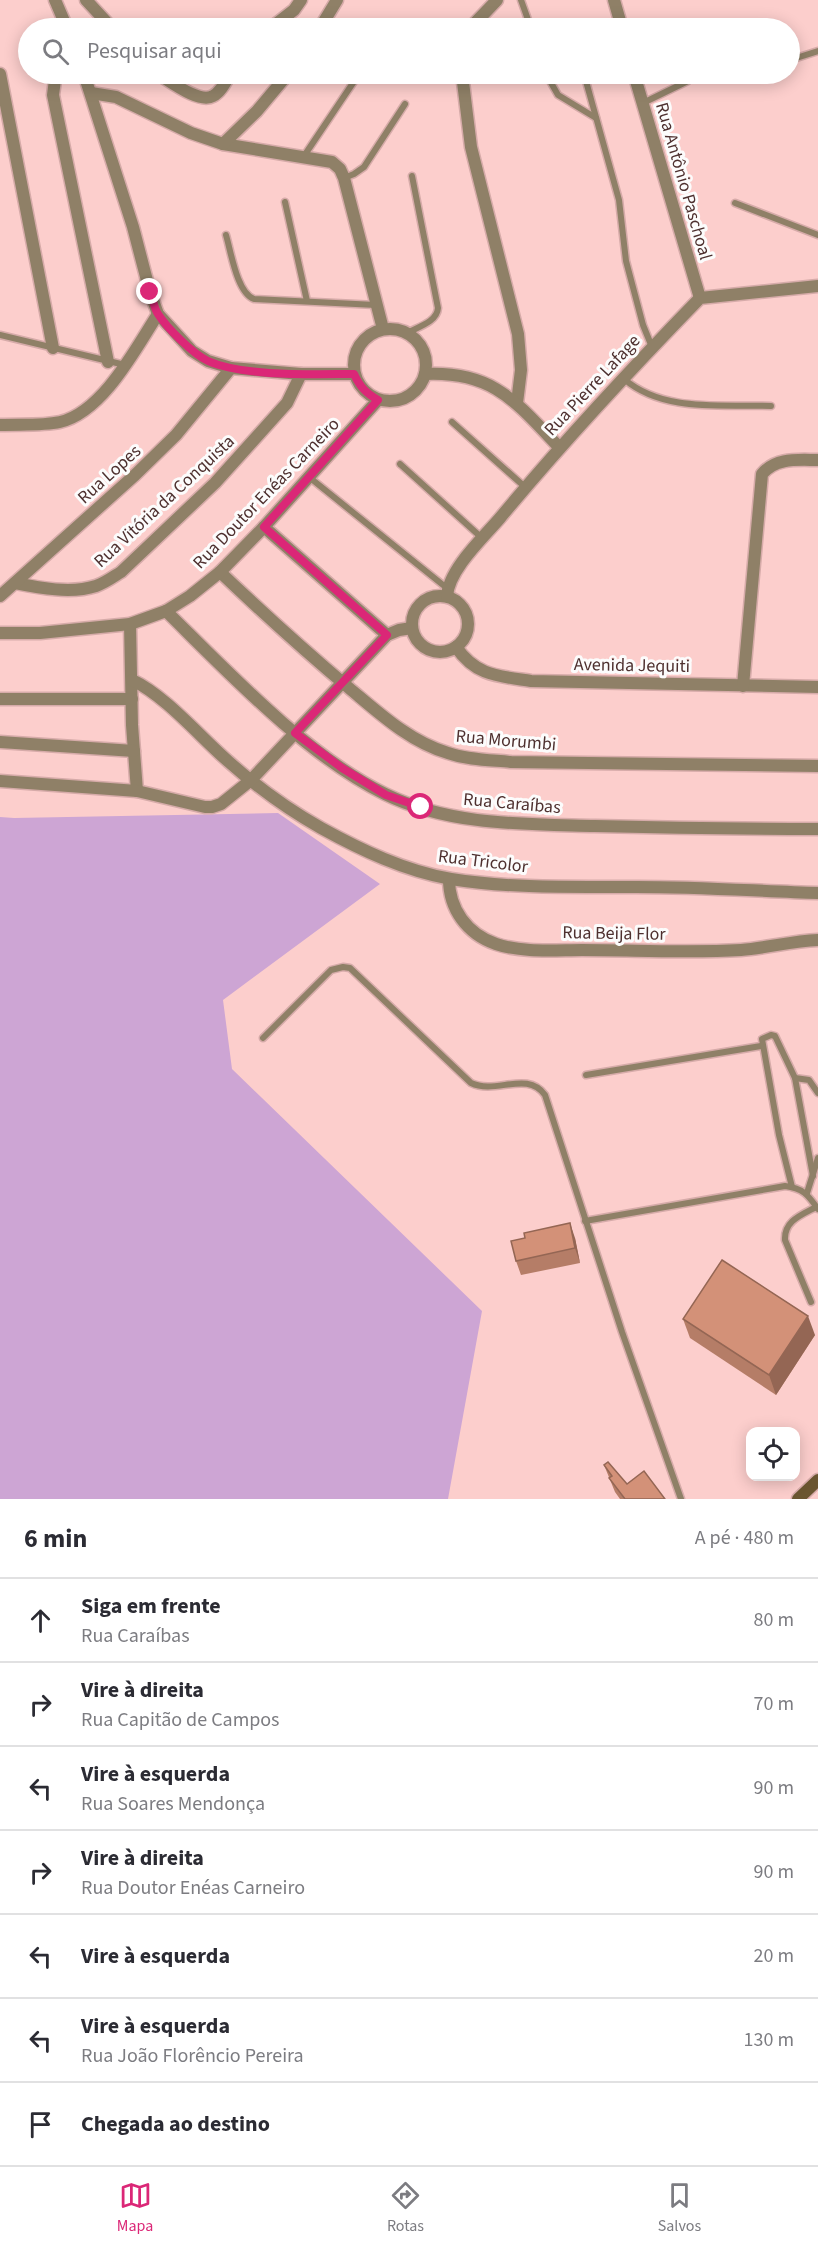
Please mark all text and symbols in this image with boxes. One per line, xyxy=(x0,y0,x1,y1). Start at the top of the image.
search box xyxy=(18,18,800,84)
icon: search xyxy=(39,35,72,68)
text: Pesquisar aqui xyxy=(87,35,222,67)
street label: Rua Antônio Paschoal xyxy=(649,99,718,263)
route end xyxy=(136,278,162,304)
street label: Rua Pierre Lafage xyxy=(539,329,646,442)
street label: Rua Doutor Enéas Carneiro xyxy=(187,412,345,575)
street label: Rua Vitória da Conquista xyxy=(89,429,240,573)
street label: Rua Lopes xyxy=(72,439,146,510)
street label: Avenida Jequiti xyxy=(574,652,690,679)
street label: Rua Morumbi xyxy=(455,724,557,757)
street label: Rua Caraíbas xyxy=(462,787,562,820)
route start xyxy=(407,793,433,819)
street label: Rua Tricolor xyxy=(437,844,530,880)
street label: Rua Beija Flor xyxy=(562,920,667,947)
map controls xyxy=(746,1427,800,1481)
button: locate xyxy=(746,1427,800,1481)
text: 6 min xyxy=(24,1520,87,1557)
text: A pé · 480 m xyxy=(695,1524,794,1552)
text: Siga em frente xyxy=(81,1590,221,1622)
icon: ahead xyxy=(24,1604,57,1637)
text: 80 m xyxy=(754,1606,794,1634)
text: Rua Caraíbas xyxy=(81,1622,190,1650)
text: Vire à direita xyxy=(81,1674,204,1706)
icon: right xyxy=(24,1688,57,1721)
text: 70 m xyxy=(754,1690,794,1718)
text: Rua Capitão de Campos xyxy=(81,1706,280,1734)
text: Vire à esquerda xyxy=(81,1758,230,1790)
icon: left xyxy=(24,1772,57,1805)
text: 90 m xyxy=(754,1774,794,1802)
text: Rua Soares Mendonça xyxy=(81,1790,265,1818)
text: Vire à direita xyxy=(81,1842,204,1874)
icon: right xyxy=(24,1856,57,1889)
text: 90 m xyxy=(754,1858,794,1886)
text: Rua Doutor Enéas Carneiro xyxy=(81,1874,305,1902)
icon: left xyxy=(24,1940,57,1973)
text: Vire à esquerda xyxy=(81,1940,230,1972)
text: 20 m xyxy=(754,1942,794,1970)
text: Vire à esquerda xyxy=(81,2010,230,2042)
icon: left xyxy=(24,2024,57,2057)
text: 130 m xyxy=(744,2026,794,2054)
text: Rua João Florêncio Pereira xyxy=(81,2042,304,2070)
icon: arrive xyxy=(24,2108,57,2141)
text: Chegada ao destino xyxy=(81,2108,270,2140)
tab: Mapa xyxy=(117,2179,153,2237)
tab: Rotas xyxy=(387,2179,424,2237)
tab: Salvos xyxy=(658,2179,701,2237)

